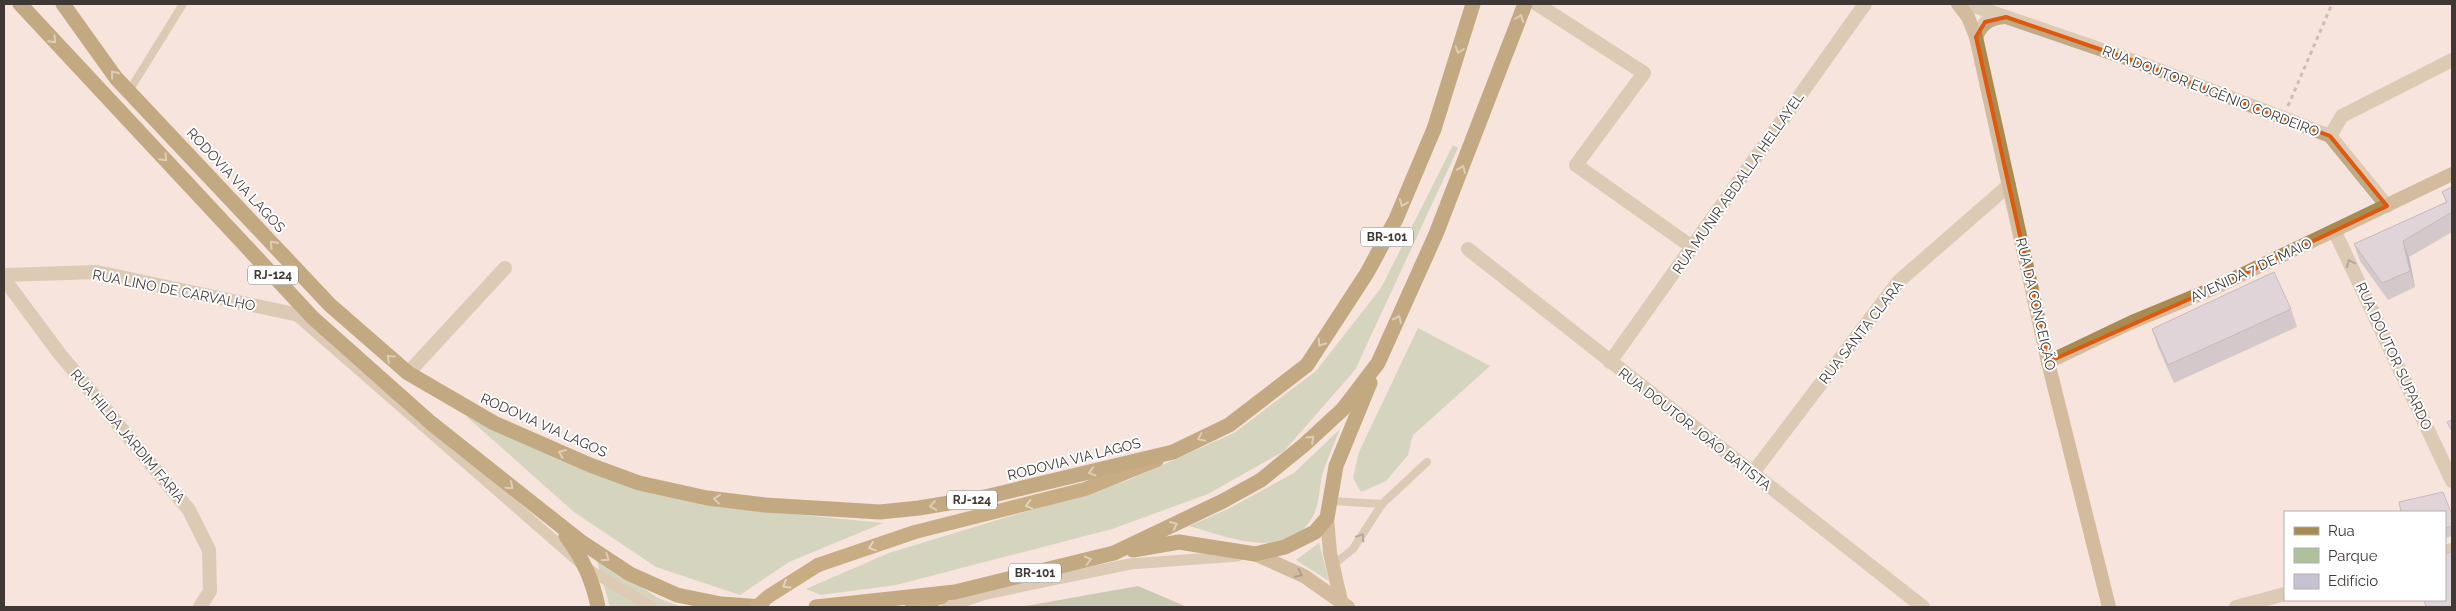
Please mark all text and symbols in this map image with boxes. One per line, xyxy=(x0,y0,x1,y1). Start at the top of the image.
one-way arrow xyxy=(1514,14,1524,22)
one-way arrow xyxy=(47,34,56,43)
street label: RUA DOUTOR EUGÊNIO CORDEIRO xyxy=(2100,41,2322,140)
one-way arrow xyxy=(1455,46,1465,54)
one-way arrow xyxy=(110,71,119,80)
street label: RUA MUNIR ABDALLA HELLAYEL xyxy=(1669,89,1807,277)
street label: RODOVIA VIA LAGOS xyxy=(184,125,289,236)
one-way arrow xyxy=(158,153,167,162)
one-way arrow xyxy=(1457,166,1467,174)
one-way arrow xyxy=(1399,198,1409,207)
road number: BR-101 xyxy=(1361,228,1413,246)
street label: AVENIDA 7 DE MAIO xyxy=(2188,235,2314,305)
street label: RUA DA CONCEIÇÃO xyxy=(2013,236,2060,372)
one-way arrow xyxy=(270,240,279,249)
one-way arrow xyxy=(2346,259,2356,268)
street label: RUA LINO DE CARVALHO xyxy=(91,266,257,314)
road number: RJ-124 xyxy=(248,266,298,284)
street label: RUA SANTA CLARA xyxy=(1816,277,1907,387)
street label: RUA DOUTOR SUPARDO xyxy=(2353,280,2435,432)
one-way arrow xyxy=(1392,315,1403,324)
one-way arrow xyxy=(1318,338,1328,347)
one-way arrow xyxy=(386,354,395,363)
street label: RUA DOUTOR JOÃO BATISTA xyxy=(1615,364,1776,494)
street label: RUA HILDA JARDIM FARIA xyxy=(68,366,189,506)
street label: RODOVIA VIA LAGOS xyxy=(478,390,610,460)
one-way arrow xyxy=(1197,432,1206,443)
street label: RODOVIA VIA LAGOS xyxy=(1006,435,1143,483)
one-way arrow xyxy=(1305,436,1314,445)
one-way arrow xyxy=(558,449,567,460)
one-way arrow xyxy=(1087,466,1096,477)
one-way arrow xyxy=(504,480,513,488)
road number: RJ-124 xyxy=(947,490,997,510)
one-way arrow xyxy=(713,494,721,505)
one-way arrow xyxy=(1026,499,1034,509)
one-way arrow xyxy=(929,500,937,510)
legend xyxy=(2284,511,2446,601)
one-way arrow xyxy=(1169,520,1178,531)
text: Rua xyxy=(2328,522,2355,540)
one-way arrow xyxy=(1354,534,1364,543)
one-way arrow xyxy=(869,541,877,551)
text: Parque xyxy=(2328,547,2378,565)
one-way arrow xyxy=(601,552,610,561)
one-way arrow xyxy=(1083,555,1092,566)
road number: BR-101 xyxy=(1009,564,1061,582)
one-way arrow xyxy=(1294,568,1303,578)
text: Edifício xyxy=(2328,572,2378,590)
one-way arrow xyxy=(783,579,792,588)

